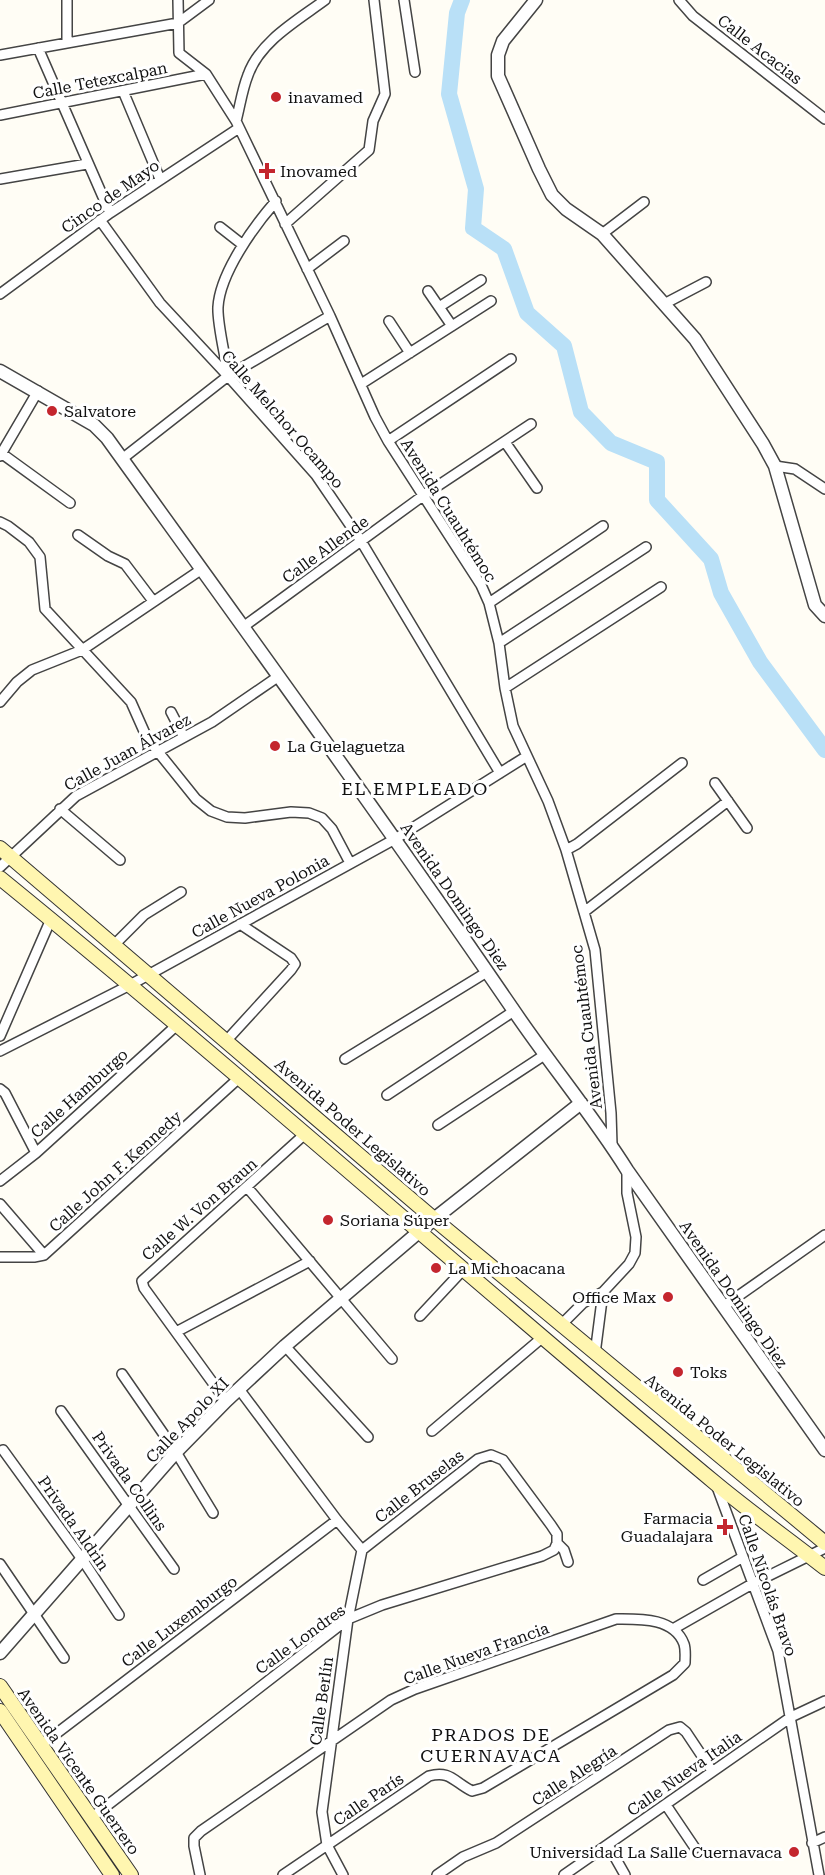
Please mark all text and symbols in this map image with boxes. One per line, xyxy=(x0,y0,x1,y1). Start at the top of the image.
street label: Calle Acacias xyxy=(714,11,806,88)
street label: Calle Tetexcalpan xyxy=(31,58,169,103)
place label: inavamed xyxy=(288,88,363,107)
marker: inavamed xyxy=(269,90,283,104)
street label: Cinco de Mayo xyxy=(58,155,163,237)
marker: Inovamed xyxy=(258,162,276,180)
place label: Inovamed xyxy=(280,162,357,181)
street label: Calle Melchor Ocampo xyxy=(218,346,348,492)
place label: Salvatore xyxy=(64,402,136,421)
marker: Salvatore xyxy=(45,404,59,418)
street label: Avenida Cuauhtémoc xyxy=(397,435,500,585)
street label: Calle Allende xyxy=(278,512,372,587)
street label: Calle Juan Álvarez xyxy=(61,710,194,795)
place label: La Guelaguetza xyxy=(287,737,405,756)
marker: La Guelaguetza xyxy=(268,739,282,753)
district label: EL EMPLEADO xyxy=(341,778,489,799)
street label: Avenida Domingo Diez xyxy=(397,819,513,974)
street label: Calle Nueva Polonia xyxy=(188,851,333,942)
street label: Avenida Cuauhtémoc xyxy=(567,944,606,1110)
street label: Calle Hamburgo xyxy=(27,1045,132,1142)
street label: Avenida Poder Legislativo xyxy=(271,1055,435,1200)
street label: Calle John F. Kennedy xyxy=(45,1106,186,1236)
street label: Calle W. Von Braun xyxy=(138,1154,261,1265)
place label: Soriana Súper xyxy=(340,1211,450,1230)
marker: Soriana Súper xyxy=(321,1213,335,1227)
street label: Avenida Domingo Diez xyxy=(676,1217,792,1372)
place label: La Michoacana xyxy=(448,1259,566,1278)
marker: La Michoacana xyxy=(429,1261,443,1275)
place label: Office Max xyxy=(572,1288,657,1307)
marker: Office Max xyxy=(661,1290,675,1304)
place label: Toks xyxy=(690,1363,727,1382)
marker: Toks xyxy=(671,1365,685,1379)
street label: Avenida Poder Legislativo xyxy=(641,1370,809,1511)
street label: Calle Apolo XI xyxy=(142,1374,233,1467)
street label: Privada Collins xyxy=(88,1428,171,1535)
street label: Calle Bruselas xyxy=(371,1446,468,1527)
street label: Privada Aldrin xyxy=(34,1472,113,1574)
place label: Farmacia Guadalajara xyxy=(621,1509,713,1546)
street label: Calle Nicolás Bravo xyxy=(734,1512,801,1659)
marker: Farmacia Guadalajara xyxy=(718,1520,732,1534)
street label: Calle Luxemburgo xyxy=(118,1572,241,1671)
street label: Calle Londres xyxy=(252,1600,349,1678)
street label: Calle Nueva Francia xyxy=(401,1618,552,1689)
street label: Calle Berlín xyxy=(306,1655,337,1747)
street label: Avenida Vicente Guerrero xyxy=(14,1684,144,1859)
district label: PRADOS DE CUERNAVACA xyxy=(420,1724,562,1766)
street label: Calle Nueva Italia xyxy=(624,1727,745,1820)
street label: Calle Alegría xyxy=(528,1741,621,1810)
street label: Calle París xyxy=(329,1769,407,1830)
place label: Universidad La Salle Cuernavaca xyxy=(529,1843,782,1862)
marker: Universidad La Salle Cuernavaca xyxy=(787,1845,801,1859)

